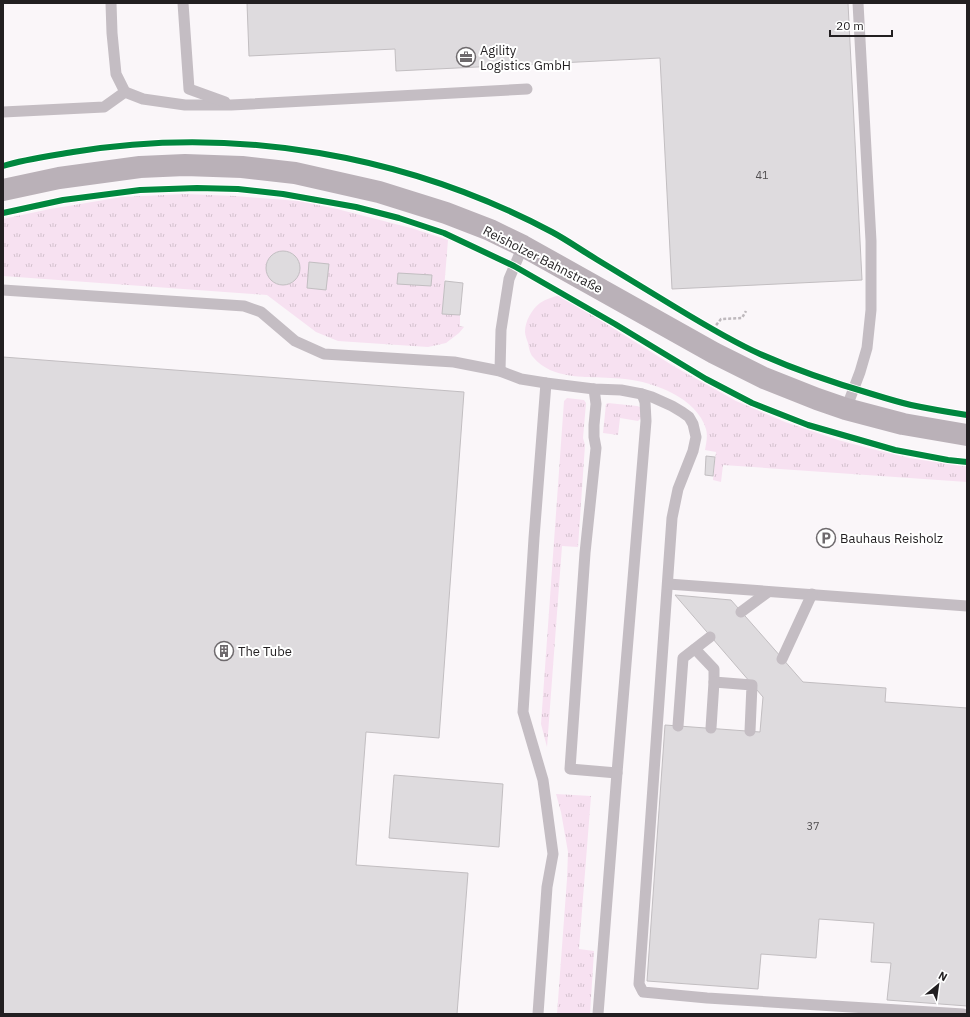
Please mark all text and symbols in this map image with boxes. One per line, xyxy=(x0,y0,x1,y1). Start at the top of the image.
scale bar xyxy=(830,12,892,38)
text: 20 m xyxy=(836,18,864,33)
place label: Agility Logistics GmbH xyxy=(480,42,571,74)
office icon: Agility Logistics GmbH xyxy=(455,46,477,68)
house number: 41 xyxy=(755,168,769,182)
street label: Reisholzer Bahnstraße xyxy=(480,222,605,297)
parking icon: Bauhaus Reisholz xyxy=(815,527,837,549)
place label: Bauhaus Reisholz xyxy=(840,530,943,547)
building icon: The Tube xyxy=(213,640,235,662)
place label: The Tube xyxy=(238,643,292,660)
house number: 37 xyxy=(806,819,820,833)
north arrow xyxy=(918,965,958,1005)
text: N xyxy=(936,968,950,984)

